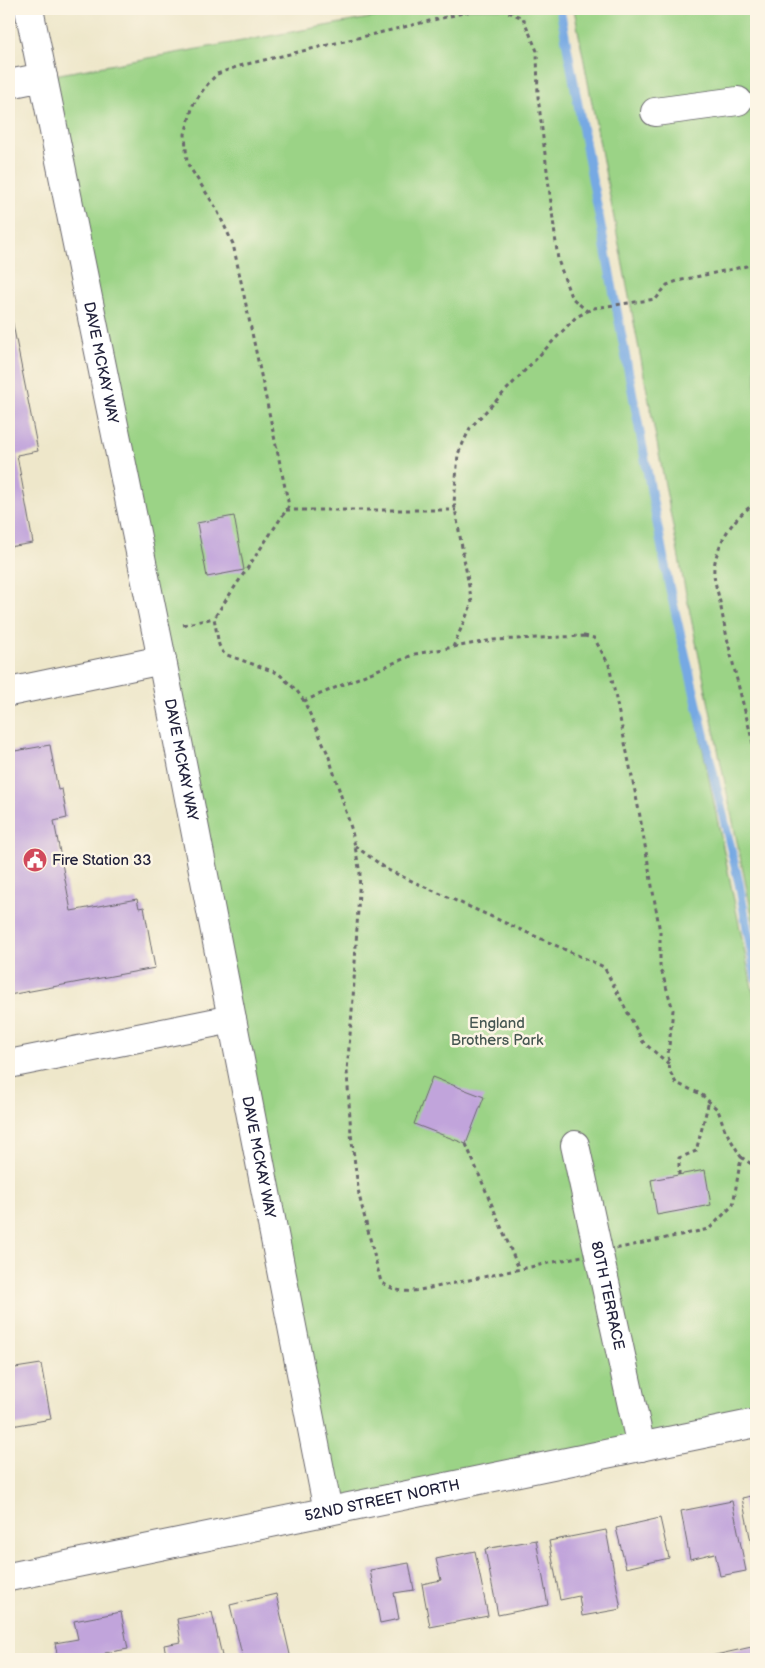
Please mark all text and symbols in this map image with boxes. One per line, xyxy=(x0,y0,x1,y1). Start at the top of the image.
street label: DAVE MCKAY WAY xyxy=(79,300,123,426)
street label: DAVE MCKAY WAY xyxy=(160,697,202,823)
public building icon: Fire Station 33 xyxy=(22,847,48,873)
place label: Fire Station 33 xyxy=(52,851,152,870)
park label: England Brothers Park xyxy=(451,1014,544,1050)
street label: DAVE MCKAY WAY xyxy=(237,1095,280,1220)
street label: 80TH TERRACE xyxy=(586,1239,629,1352)
street label: 52ND STREET NORTH xyxy=(303,1475,462,1526)

